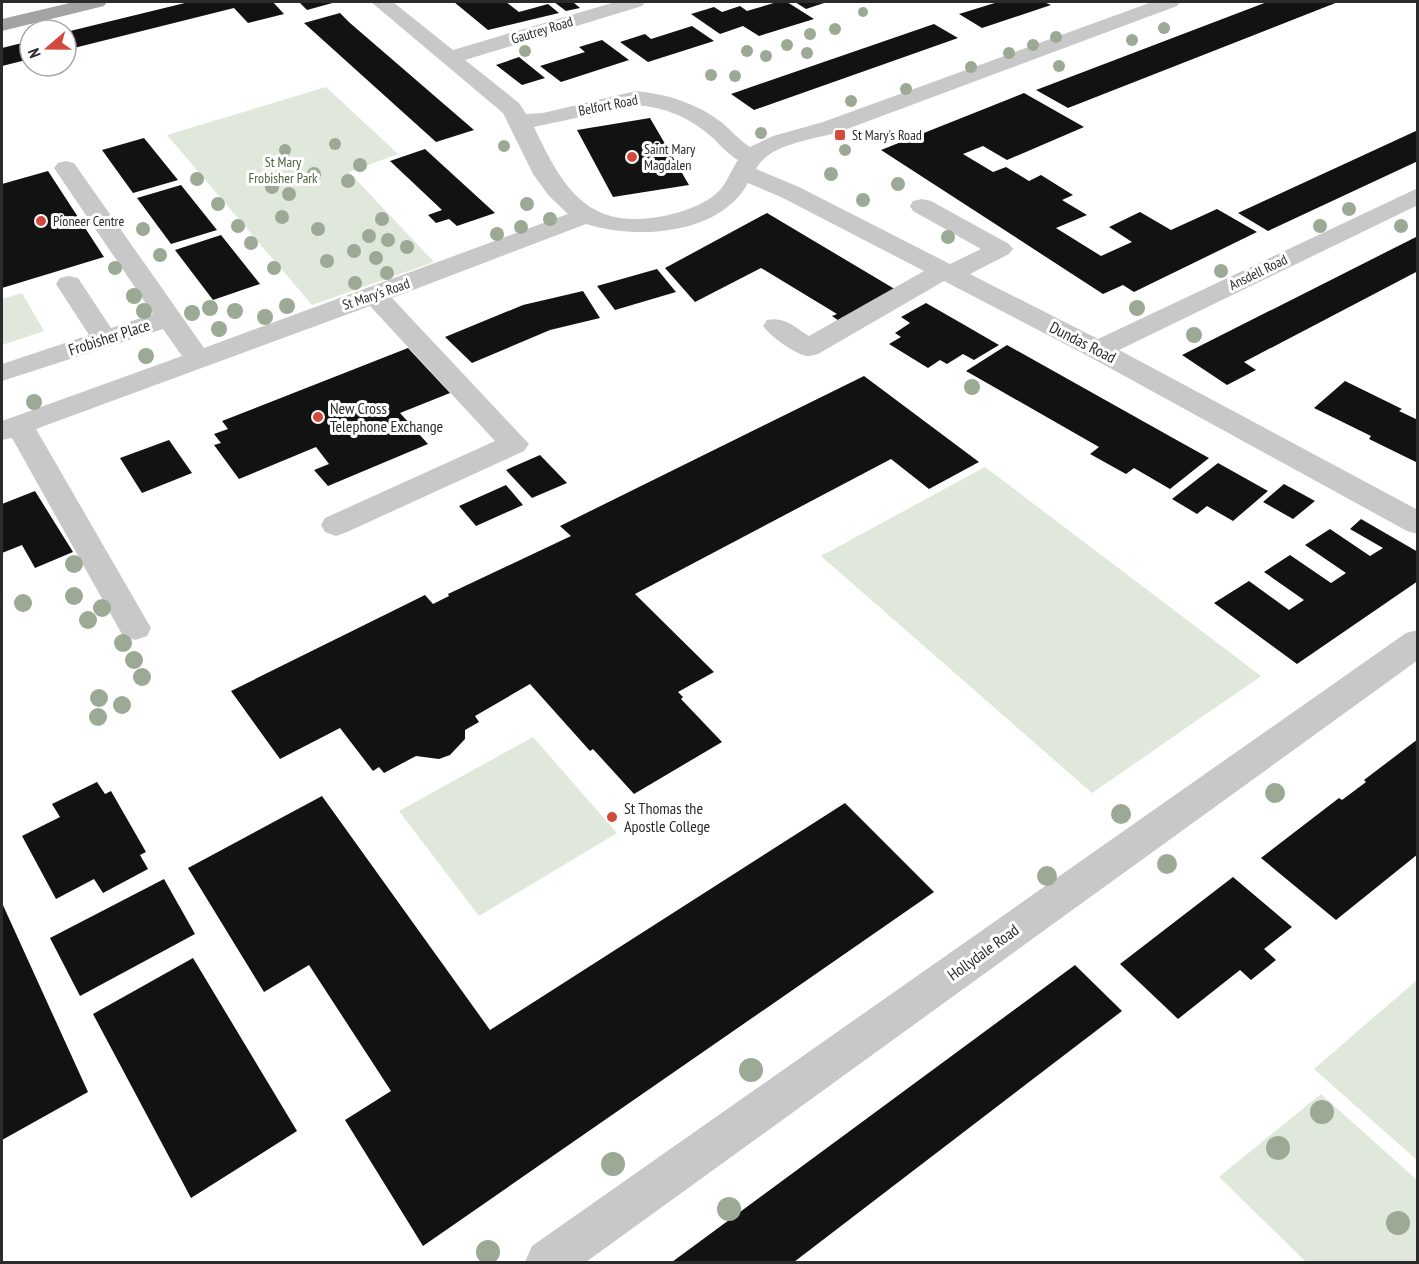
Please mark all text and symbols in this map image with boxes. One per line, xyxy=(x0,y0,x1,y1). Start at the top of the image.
street label: Gautrey Road xyxy=(509,12,575,48)
north arrow xyxy=(18,18,78,78)
text: N xyxy=(23,46,45,61)
street label: Belfort Road xyxy=(577,90,639,120)
place label: St Mary's Road xyxy=(852,126,922,144)
marker: St Mary's Road xyxy=(833,128,847,142)
place label: Saint Mary Magdalen xyxy=(644,140,696,174)
marker: Saint Mary Magdalen xyxy=(625,150,639,164)
park label: St Mary Frobisher Park xyxy=(248,153,318,187)
place label: Pioneer Centre xyxy=(53,212,124,230)
marker: Pioneer Centre xyxy=(34,214,48,228)
street label: Ansdell Road xyxy=(1226,250,1290,294)
street label: St Mary's Road xyxy=(340,274,412,314)
street label: Frobisher Place xyxy=(66,314,152,360)
street label: Dundas Road xyxy=(1046,317,1120,367)
place label: New Cross Telephone Exchange xyxy=(330,398,443,436)
marker: New Cross Telephone Exchange xyxy=(311,410,325,424)
place label: St Thomas the Apostle College xyxy=(624,798,710,836)
marker: St Thomas the Apostle College xyxy=(605,810,619,824)
street label: Hollydale Road xyxy=(943,919,1023,985)

